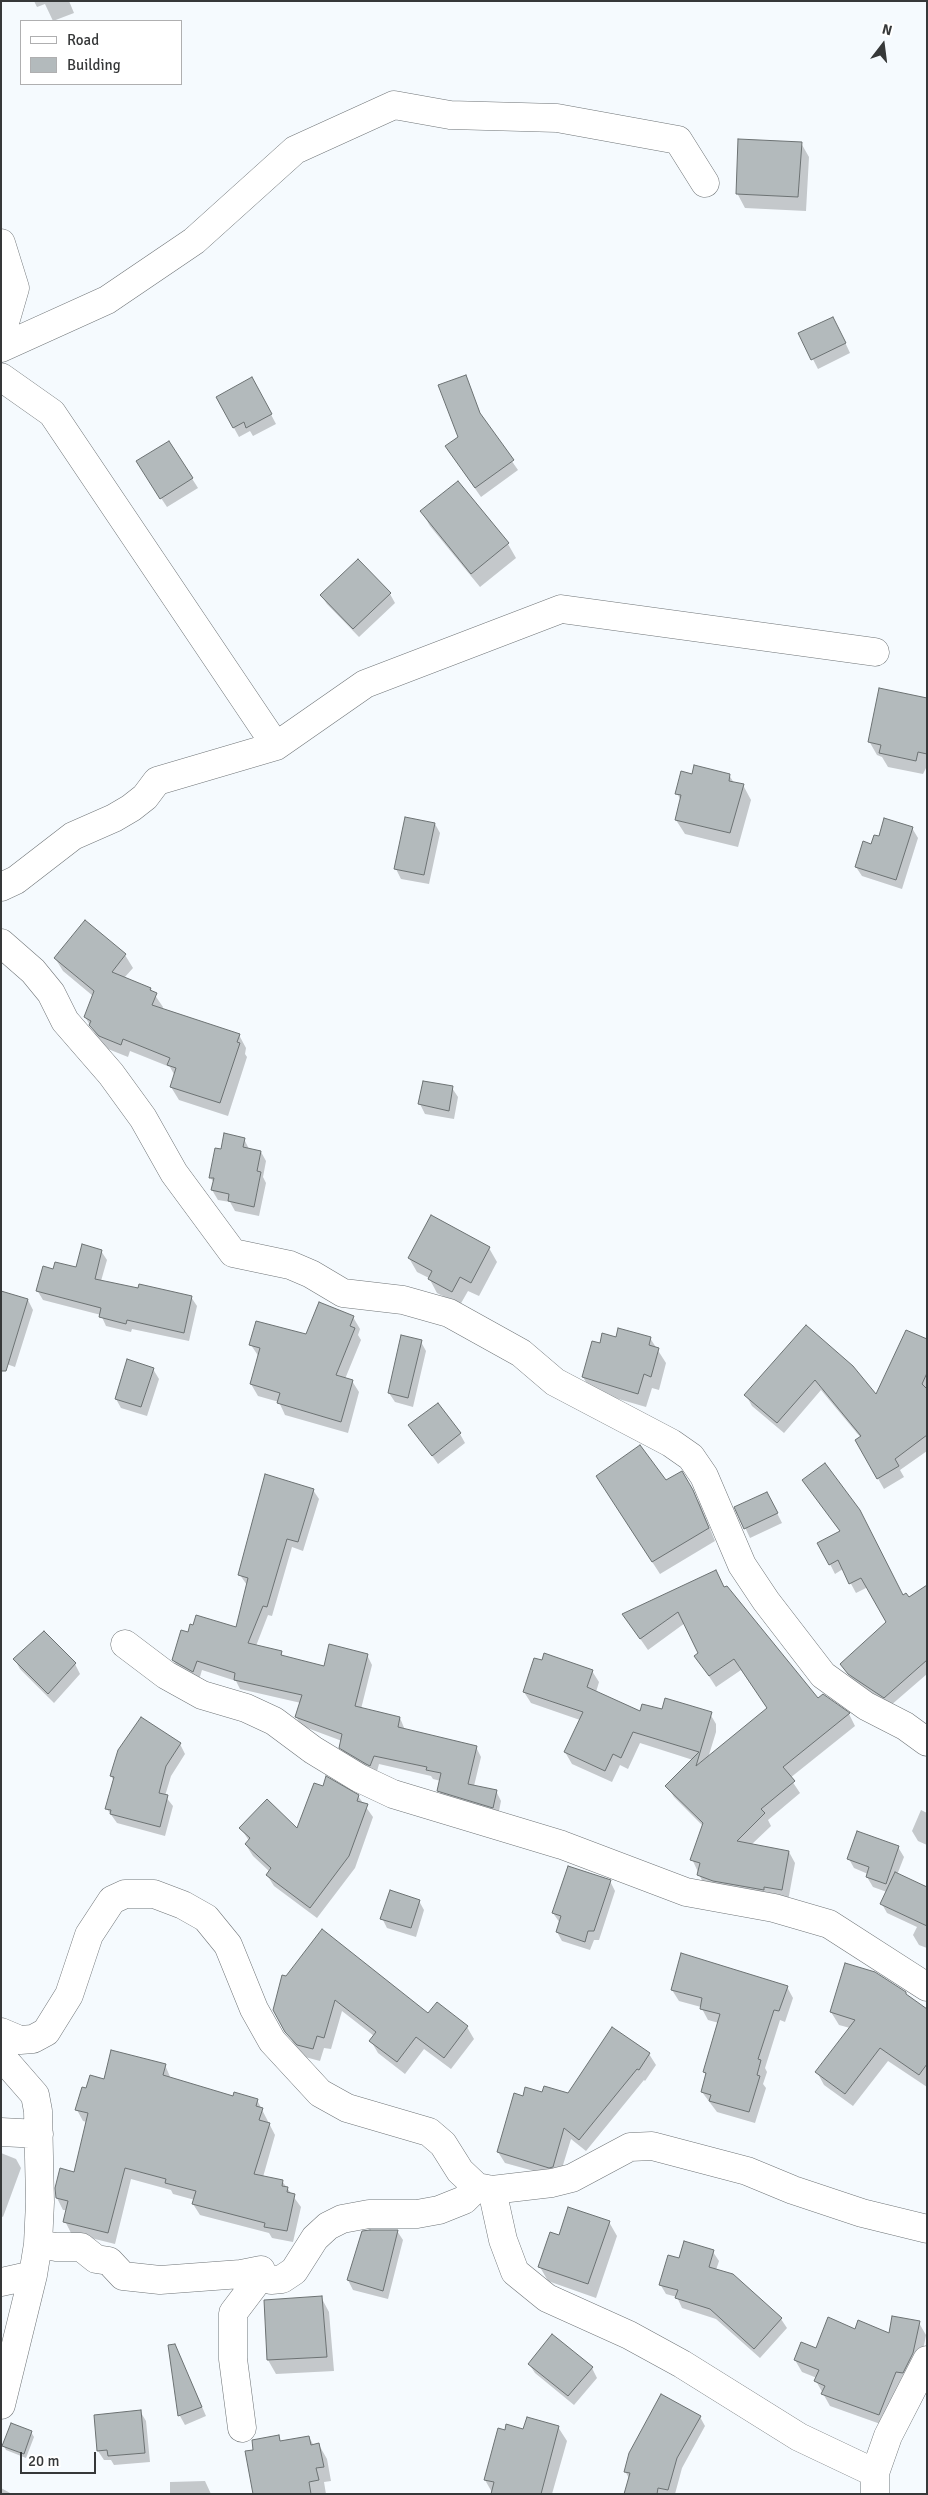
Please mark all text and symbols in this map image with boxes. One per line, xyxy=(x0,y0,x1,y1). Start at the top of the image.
legend xyxy=(20,20,182,85)
north arrow xyxy=(858,20,908,70)
text: N xyxy=(880,21,894,40)
text: Road xyxy=(67,31,99,49)
text: Building xyxy=(67,56,121,74)
scale bar xyxy=(22,2442,99,2474)
text: 20 m xyxy=(28,2452,59,2470)

